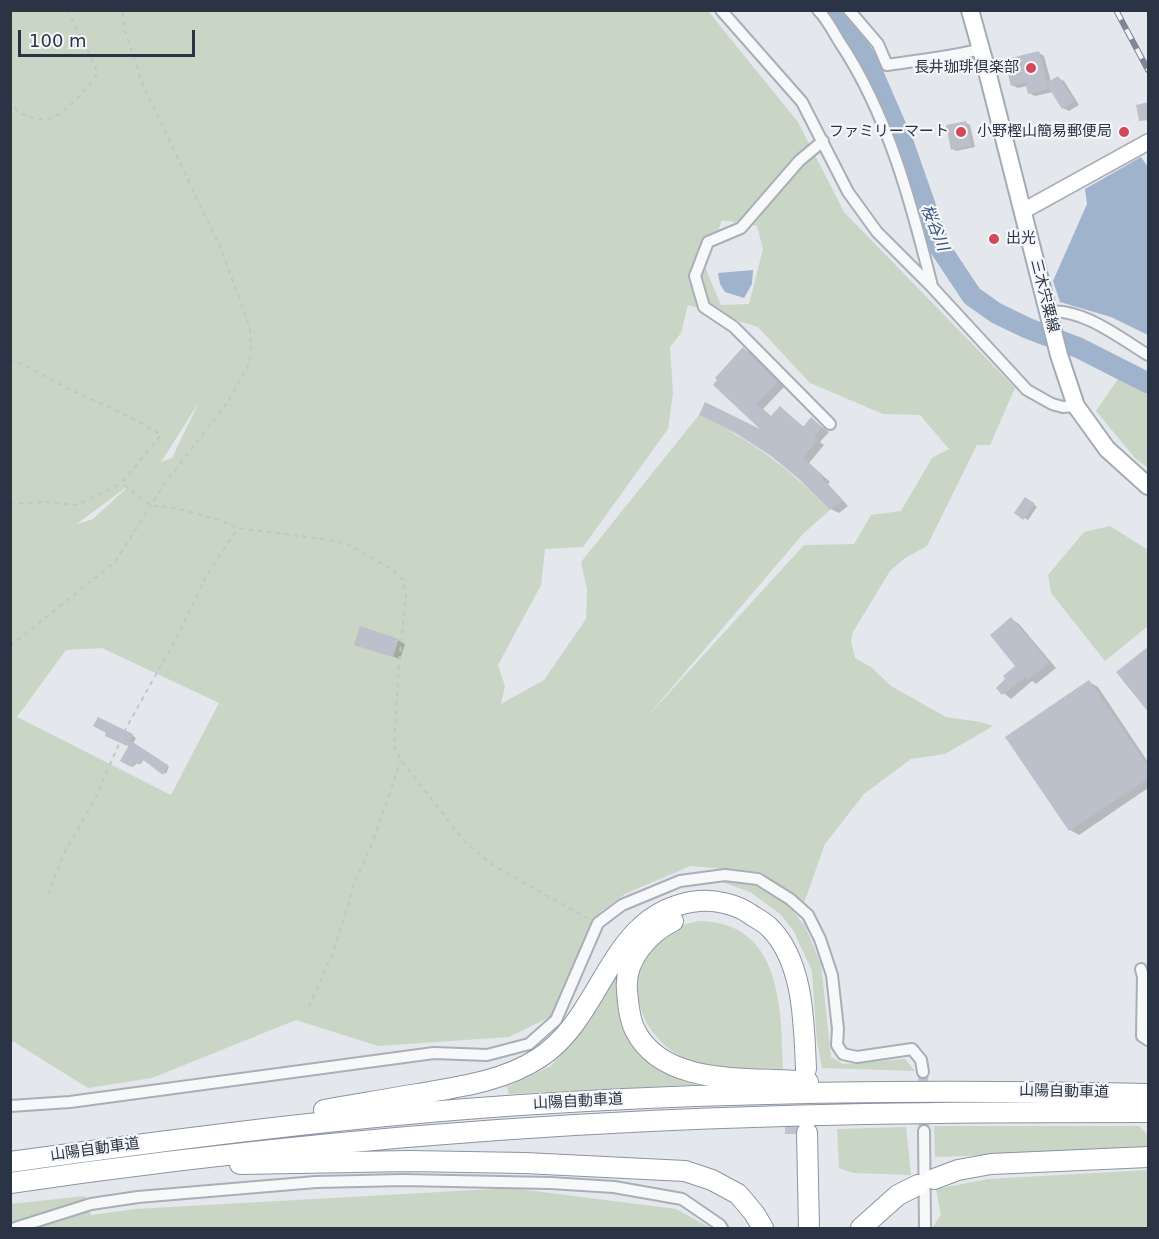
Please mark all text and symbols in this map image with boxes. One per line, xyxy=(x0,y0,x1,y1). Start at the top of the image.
scale bar xyxy=(21,18,198,56)
text: 100 m xyxy=(29,30,87,51)
place label: 長井珈琲倶楽部 xyxy=(914,59,1019,77)
marker: 長井珈琲倶楽部 xyxy=(1024,61,1038,75)
place label: ファミリーマート xyxy=(829,123,949,141)
place label: 小野樫山簡易郵便局 xyxy=(977,123,1112,141)
marker: ファミリーマート xyxy=(954,125,968,139)
marker: 小野樫山簡易郵便局 xyxy=(1117,125,1131,139)
water label: 桜谷川 xyxy=(916,202,952,254)
place label: 出光 xyxy=(1006,230,1036,248)
marker: 出光 xyxy=(987,232,1001,246)
street label: 三木宍粟線 xyxy=(1026,257,1062,335)
street label: 山陽自動車道 xyxy=(1019,1082,1109,1102)
street label: 山陽自動車道 xyxy=(533,1091,623,1113)
street label: 山陽自動車道 xyxy=(49,1135,141,1165)

